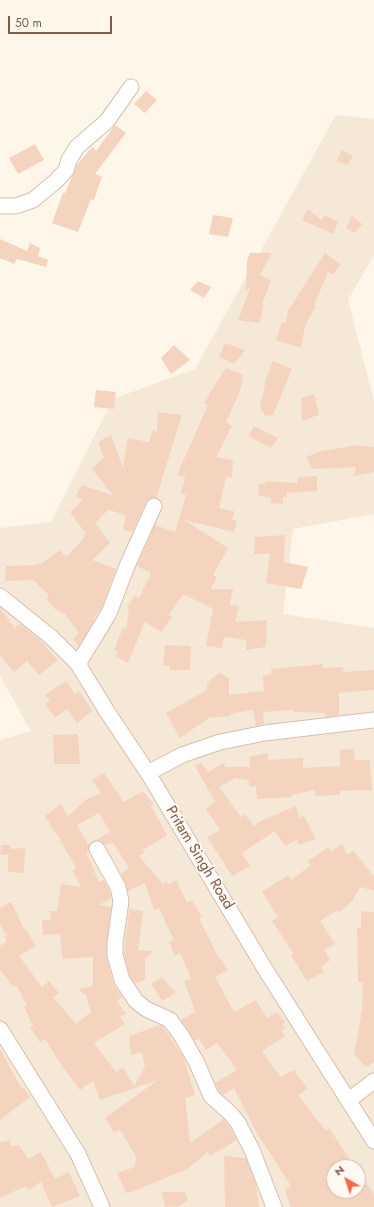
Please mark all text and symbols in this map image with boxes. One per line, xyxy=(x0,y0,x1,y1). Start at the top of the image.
scale bar xyxy=(10,8,114,34)
text: 50 m xyxy=(15,14,42,32)
street label: Pritam Singh Road xyxy=(161,803,237,913)
north arrow xyxy=(326,1159,366,1199)
text: N xyxy=(331,1161,347,1179)

